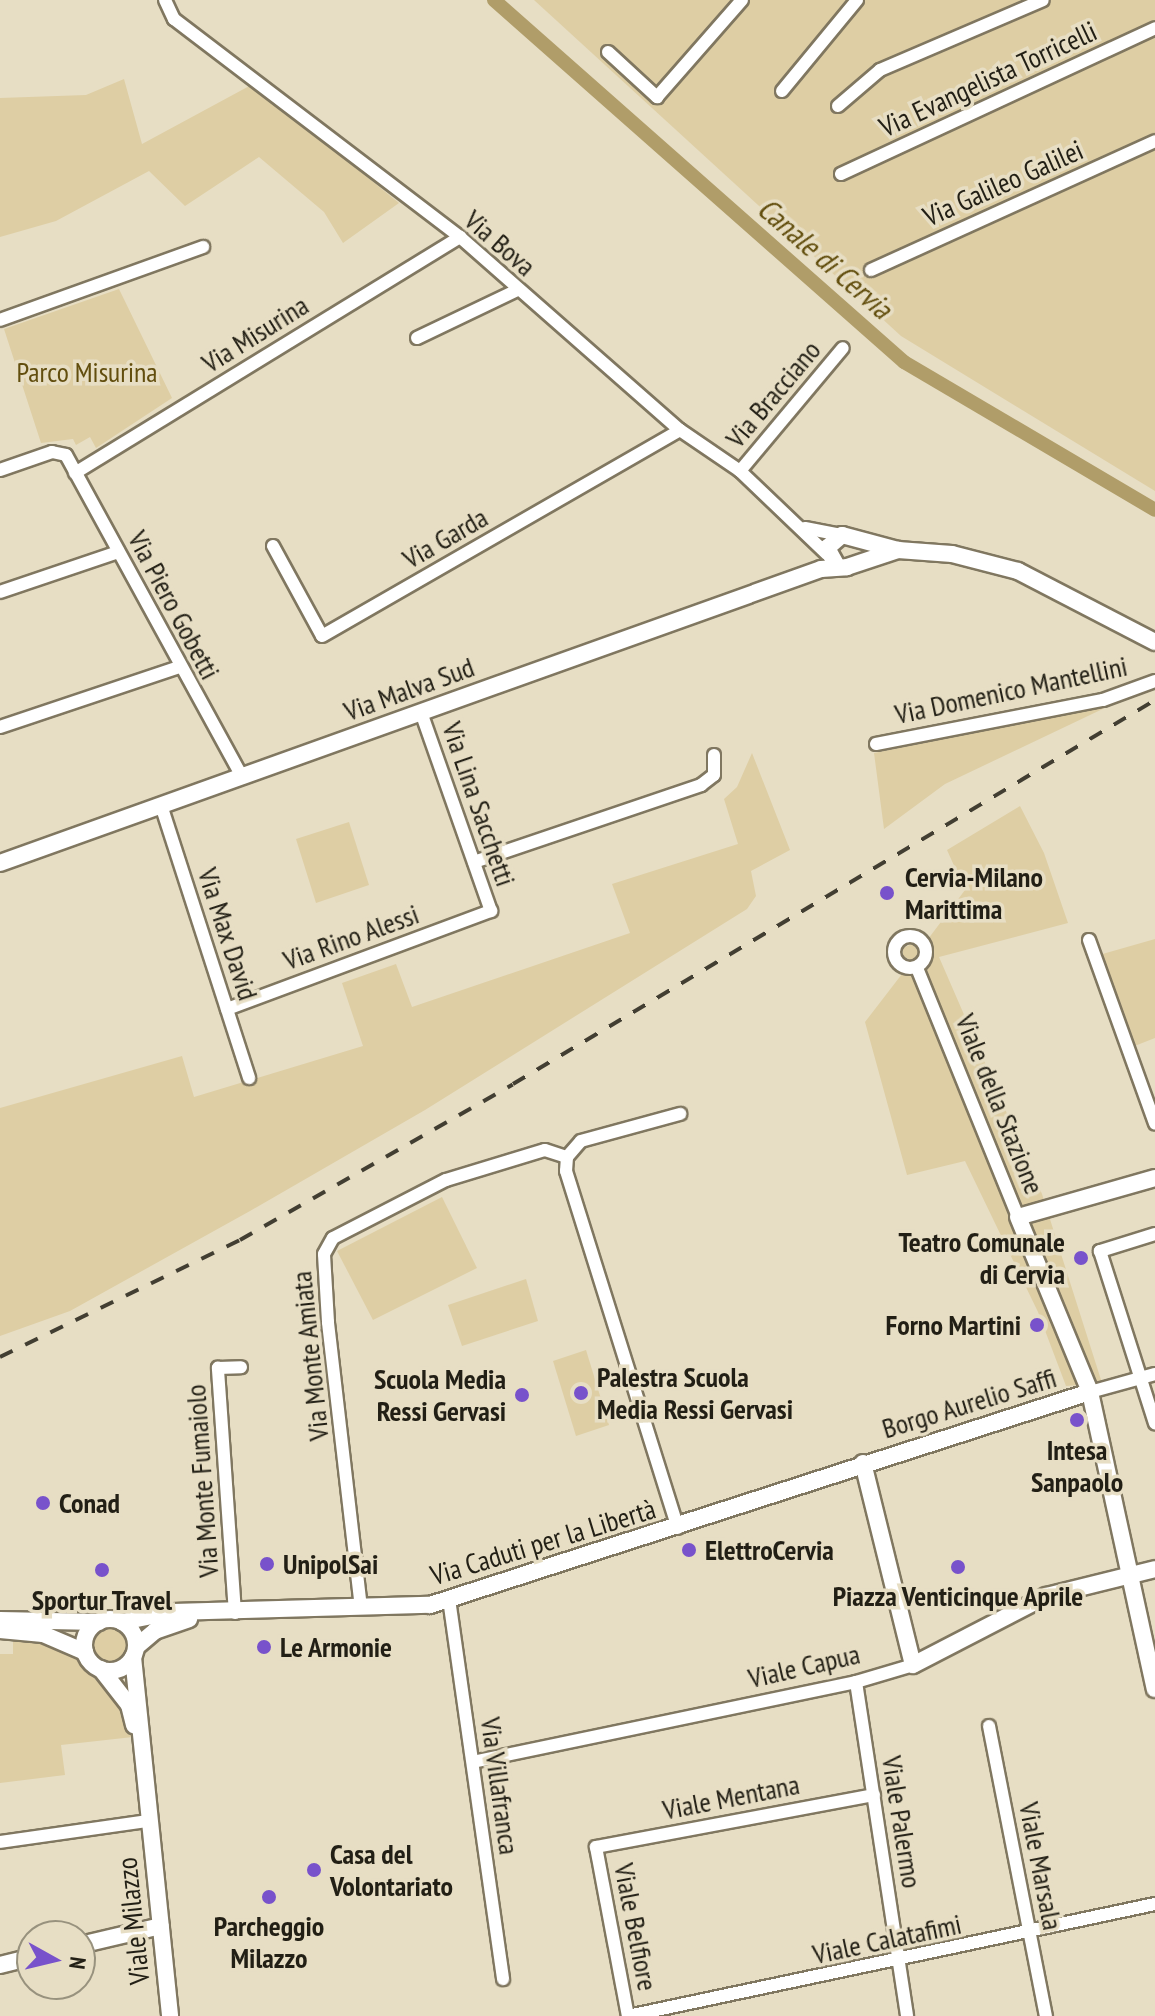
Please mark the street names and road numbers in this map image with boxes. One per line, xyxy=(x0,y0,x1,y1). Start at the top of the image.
street label: Via Evangelista Torricelli xyxy=(874,14,1102,144)
street label: Via Galileo Galilei xyxy=(918,133,1088,233)
street label: Via Bova xyxy=(458,203,542,283)
street label: Via Misurina xyxy=(196,288,314,380)
street label: Via Bracciano xyxy=(719,334,827,454)
street label: Via Garda xyxy=(397,500,493,576)
street label: Via Piero Gobetti xyxy=(121,525,227,685)
street label: Via Domenico Mantellini xyxy=(892,649,1130,731)
street label: Via Malva Sud xyxy=(339,650,479,728)
street label: Via Lina Sacchetti xyxy=(435,718,523,890)
street label: Via Max David xyxy=(191,863,265,1005)
street label: Via Rino Alessi xyxy=(278,897,424,977)
street label: Viale della Stazione xyxy=(949,1009,1051,1199)
street label: Via Monte Amiata xyxy=(284,1269,336,1443)
street label: Borgo Aurelio Saffi xyxy=(878,1360,1060,1446)
street label: Via Monte Fumaiolo xyxy=(178,1383,226,1579)
street label: Via Caduti per la Libertà xyxy=(426,1492,660,1592)
street label: Viale Capua xyxy=(745,1637,863,1695)
street label: Via Villafranca xyxy=(474,1715,526,1857)
street label: Viale Palermo xyxy=(875,1753,929,1891)
street label: Viale Mentana xyxy=(660,1767,802,1827)
street label: Viale Marsala xyxy=(1012,1799,1070,1933)
street label: Viale Milazzo xyxy=(110,1856,156,1986)
street label: Viale Belfiore xyxy=(607,1860,665,1994)
street label: Viale Calatafimi xyxy=(810,1907,964,1971)

